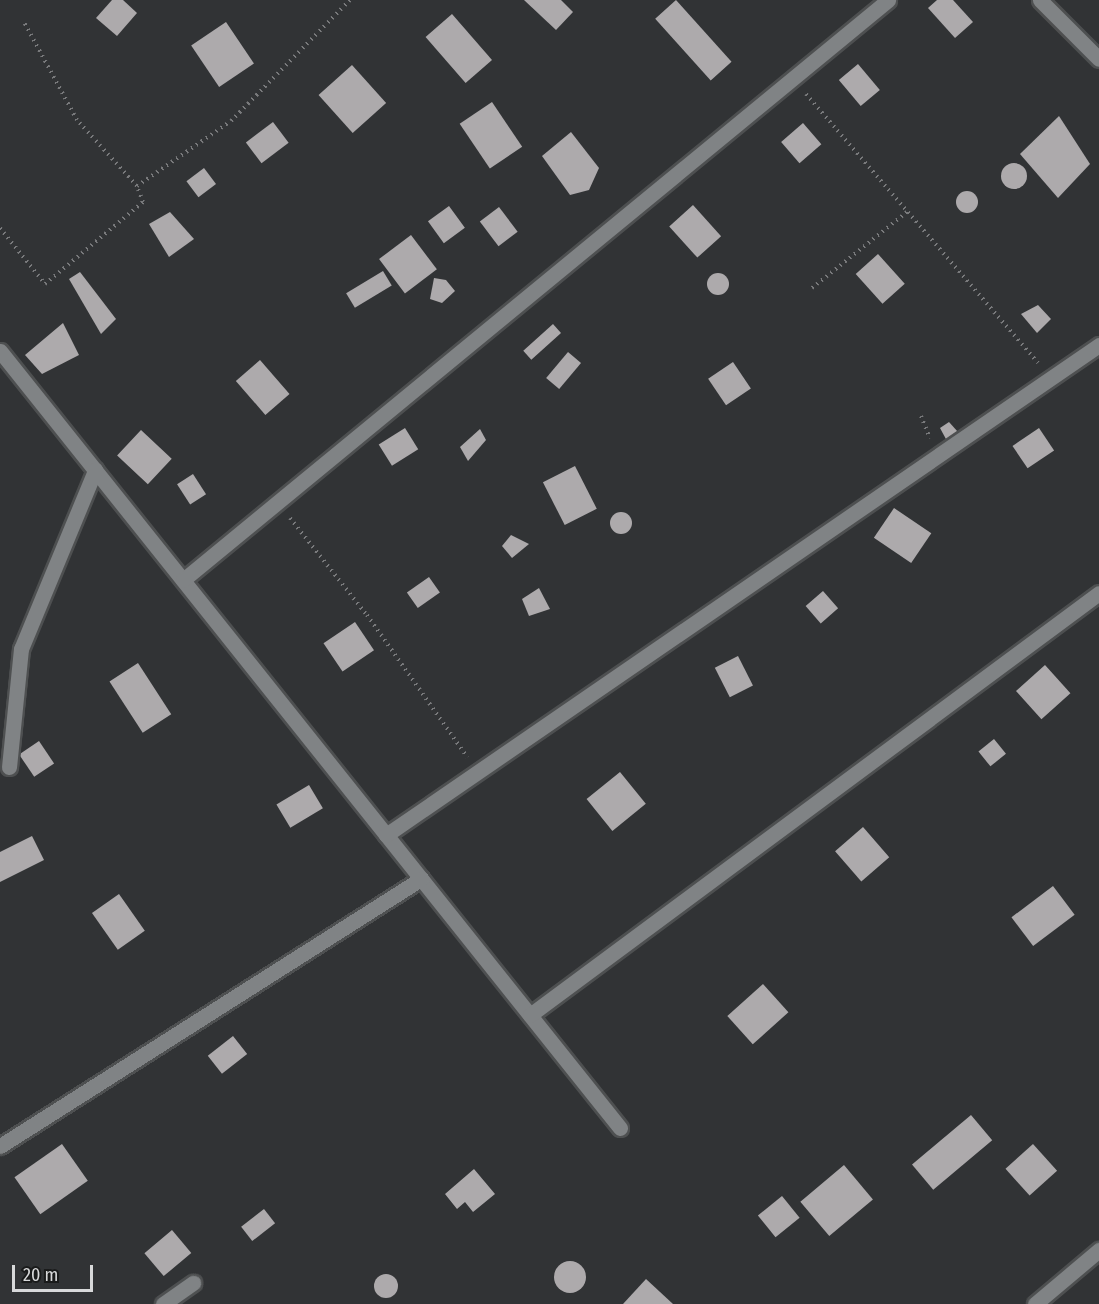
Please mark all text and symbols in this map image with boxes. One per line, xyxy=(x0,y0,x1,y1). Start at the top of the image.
scale bar xyxy=(15,1253,96,1291)
text: 20 m xyxy=(23,1264,58,1286)

